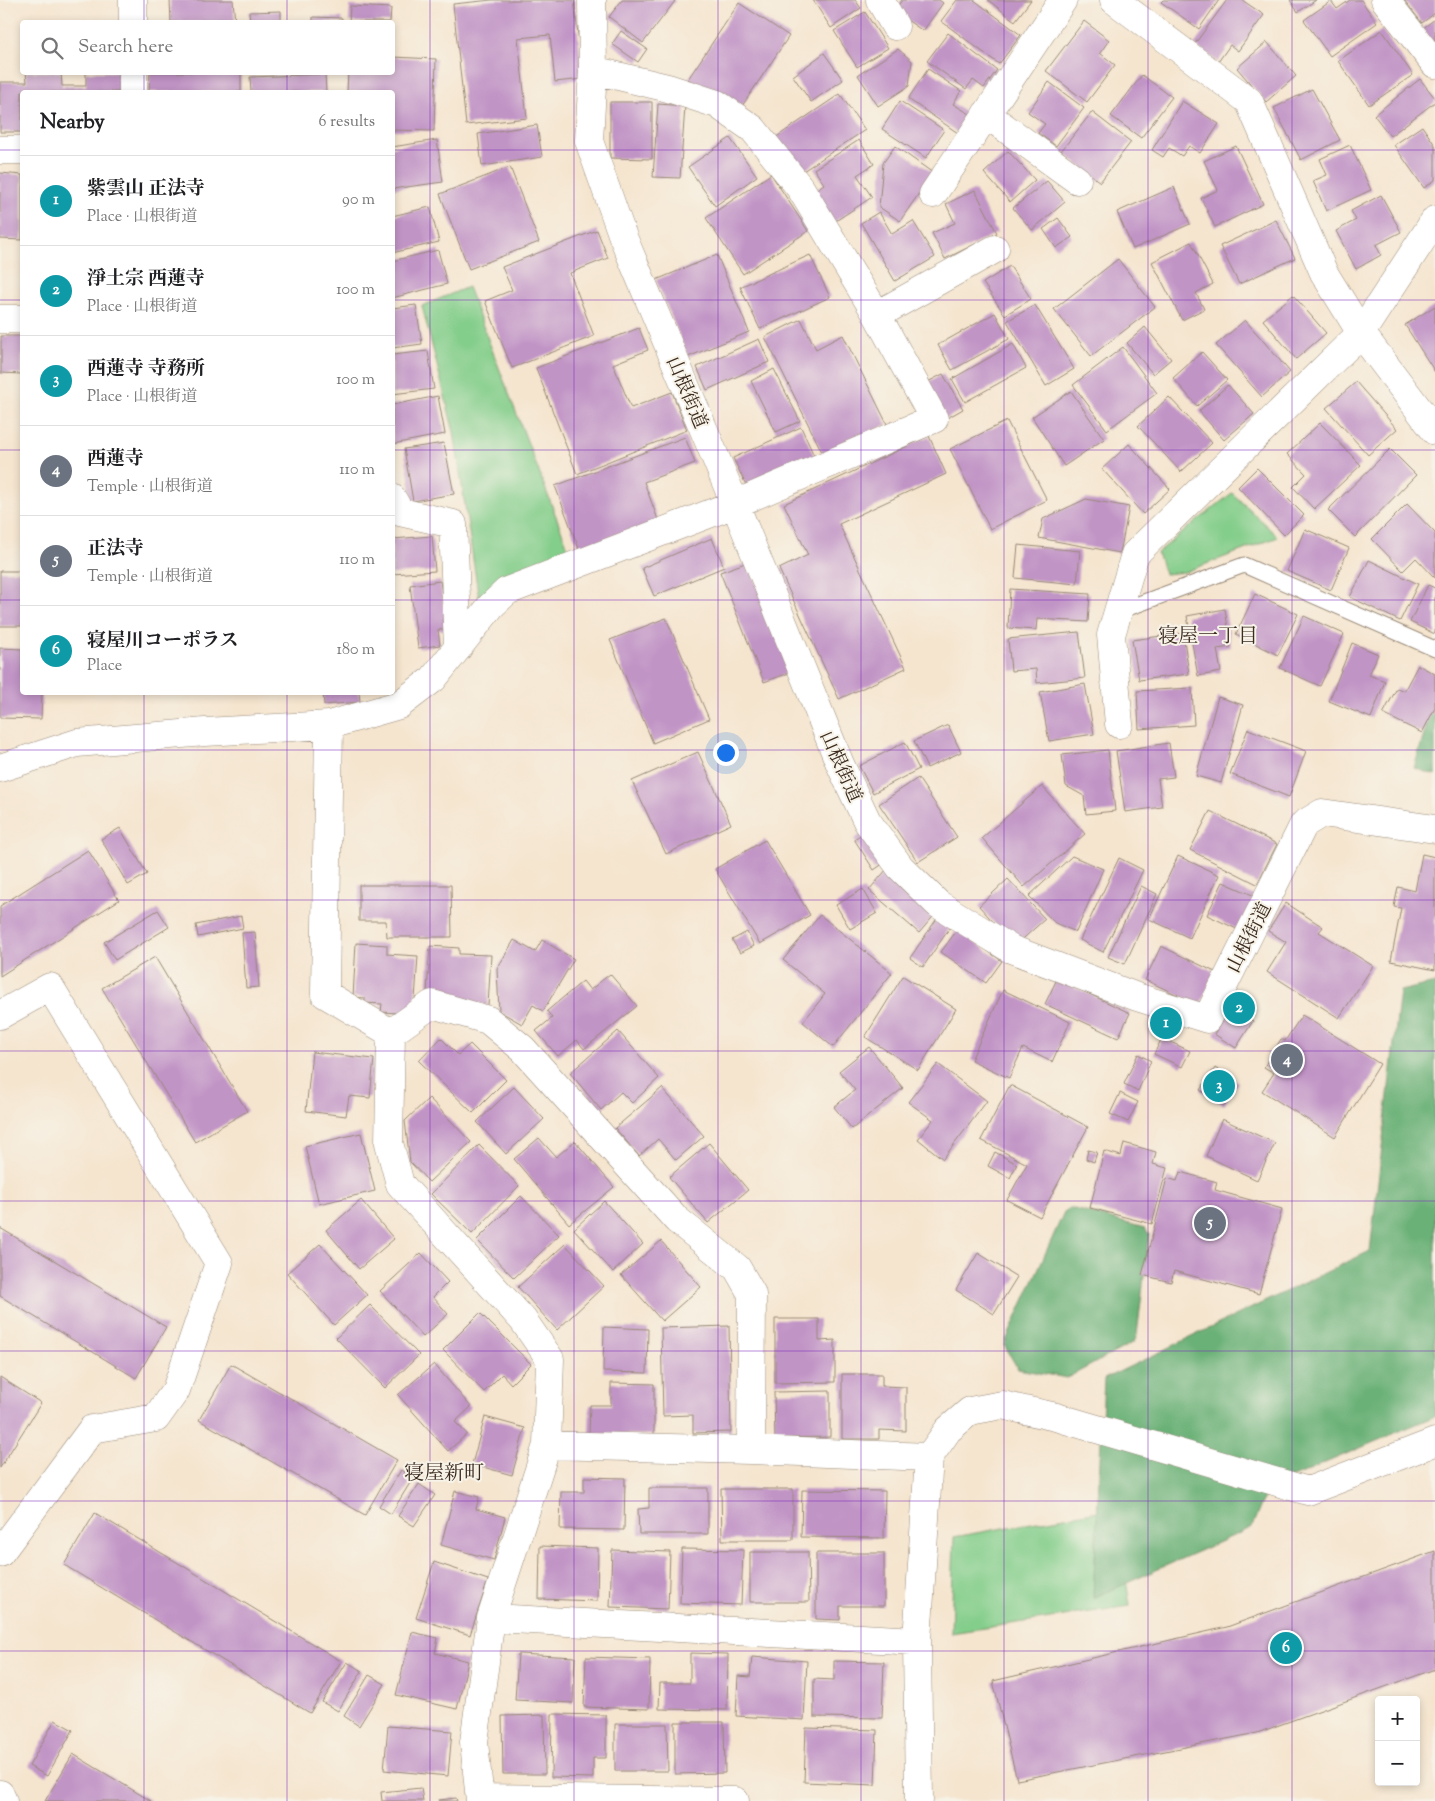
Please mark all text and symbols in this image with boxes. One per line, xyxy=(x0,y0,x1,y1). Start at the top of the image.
search box xyxy=(20,20,395,75)
icon: search xyxy=(38,34,66,62)
text: Search here xyxy=(78,34,173,61)
text: Nearby xyxy=(40,108,105,138)
text: 6 results xyxy=(319,111,375,134)
text: 紫雲山 正法寺 xyxy=(87,176,205,203)
text: 1 xyxy=(53,189,59,212)
text: 90 m xyxy=(342,189,375,212)
text: Place · 山根街道 xyxy=(87,206,197,229)
text: 淨土宗 西蓮寺 xyxy=(87,266,205,293)
text: 2 xyxy=(52,279,60,302)
text: 100 m xyxy=(336,279,375,302)
text: Place · 山根街道 xyxy=(87,296,197,319)
street label: 山根街道 xyxy=(658,353,713,433)
text: 西蓮寺 寺務所 xyxy=(87,356,205,383)
text: 3 xyxy=(53,369,59,392)
text: 100 m xyxy=(336,369,375,392)
text: Place · 山根街道 xyxy=(87,386,197,409)
text: 西蓮寺 xyxy=(87,446,144,473)
text: 4 xyxy=(52,459,60,482)
text: 110 m xyxy=(339,459,375,482)
text: Temple · 山根街道 xyxy=(87,476,213,499)
text: 正法寺 xyxy=(87,536,144,563)
text: 5 xyxy=(53,549,59,572)
text: 110 m xyxy=(339,549,375,572)
text: Temple · 山根街道 xyxy=(87,566,213,589)
district label: 寝屋一丁目 xyxy=(1158,623,1258,652)
text: 寝屋川コーポラス xyxy=(87,628,238,655)
text: 6 xyxy=(52,639,60,662)
text: 180 m xyxy=(336,639,375,662)
text: Place xyxy=(87,655,122,678)
street label: 山根街道 xyxy=(812,727,868,807)
your location xyxy=(713,740,739,766)
street label: 山根街道 xyxy=(1221,898,1280,978)
pin: 2 xyxy=(1223,989,1255,1027)
pin: 1 xyxy=(1150,1004,1182,1042)
pin: 4 xyxy=(1271,1041,1303,1079)
pin: 3 xyxy=(1203,1067,1235,1105)
pin: 5 xyxy=(1194,1204,1226,1242)
district label: 寝屋新町 xyxy=(404,1460,484,1489)
pin: 6 xyxy=(1270,1629,1302,1667)
map controls xyxy=(1375,1696,1420,1786)
button: + xyxy=(1375,1696,1420,1741)
button: − xyxy=(1375,1741,1420,1786)

